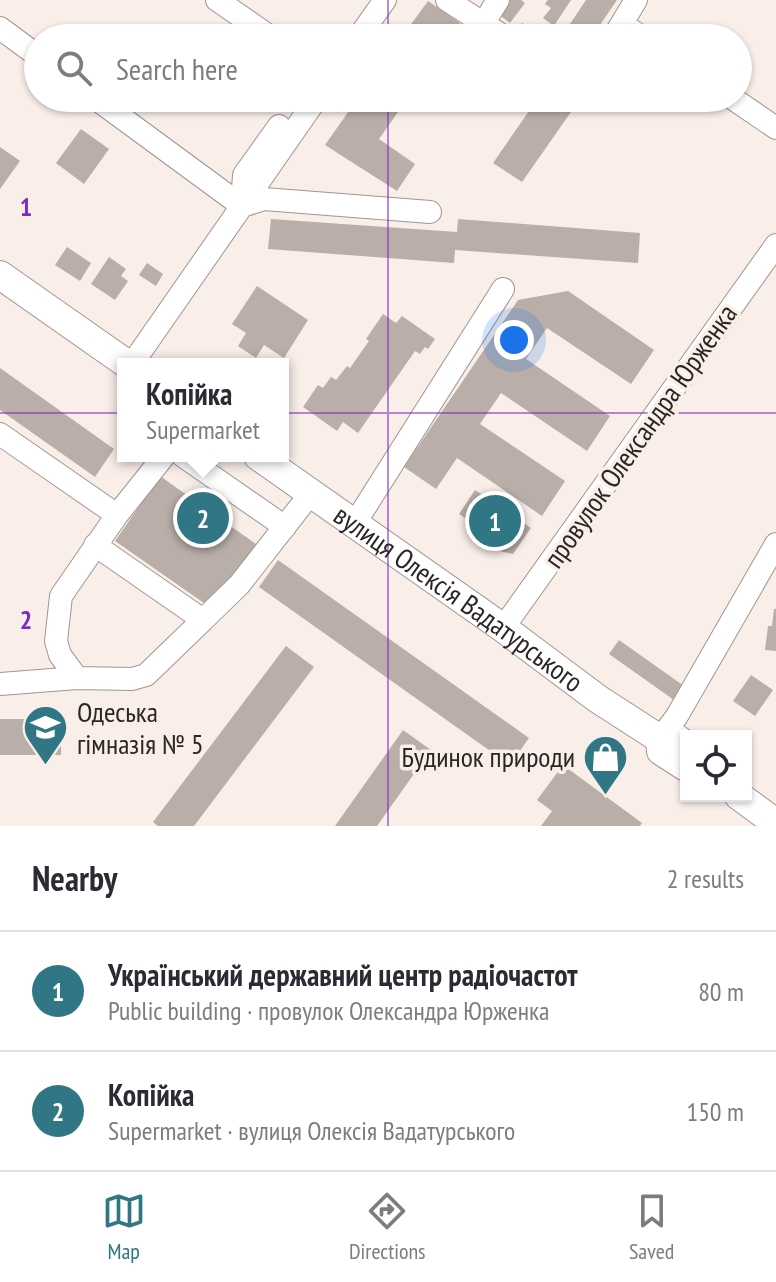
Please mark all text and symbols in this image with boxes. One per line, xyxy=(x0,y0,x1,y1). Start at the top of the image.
search box xyxy=(24,24,752,112)
icon: search xyxy=(52,46,96,90)
text: Search here xyxy=(116,49,238,88)
text: 1 xyxy=(20,190,32,223)
street label: провулок Олександра Юрженка xyxy=(534,297,745,575)
your location xyxy=(494,320,534,360)
popup xyxy=(117,358,289,462)
text: Копійка xyxy=(146,374,232,413)
text: Supermarket xyxy=(146,413,260,446)
pin: 2 xyxy=(177,488,229,548)
pin: 1 xyxy=(469,491,521,551)
street label: вулиця Олексія Вадатурського xyxy=(327,496,591,700)
text: 2 xyxy=(20,603,32,636)
place label: Одеська гімназія № 5 xyxy=(77,693,204,762)
school or university icon: Одеська гімназія № 5 xyxy=(22,704,70,767)
map controls xyxy=(680,730,752,802)
button: locate xyxy=(680,730,752,802)
shop icon: Будинок природи xyxy=(582,733,630,796)
place label: Будинок природи xyxy=(401,738,575,775)
text: Nearby xyxy=(32,856,117,900)
text: 2 results xyxy=(667,862,744,895)
text: Український державний центр радіочастот xyxy=(108,955,578,994)
text: 1 xyxy=(52,975,64,1008)
text: 80 m xyxy=(698,975,744,1008)
text: Public building · провулок Олександра Юрженка xyxy=(108,994,549,1027)
text: Копійка xyxy=(108,1075,194,1114)
text: 2 xyxy=(52,1095,64,1128)
text: 150 m xyxy=(686,1095,744,1128)
text: Supermarket · вулиця Олексія Вадатурського xyxy=(108,1114,515,1147)
tab: Map xyxy=(102,1189,146,1265)
tab: Directions xyxy=(349,1189,426,1265)
tab: Saved xyxy=(629,1189,674,1265)

